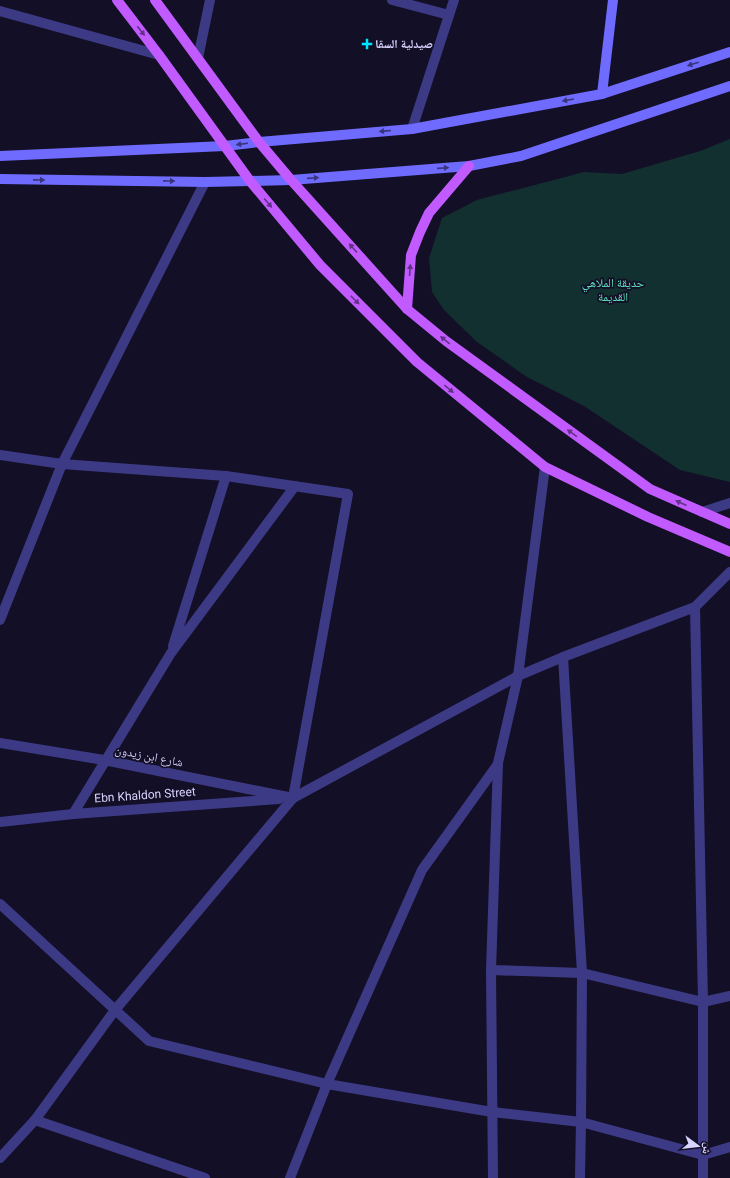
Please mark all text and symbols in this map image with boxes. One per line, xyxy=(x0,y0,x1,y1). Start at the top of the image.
one-way arrow xyxy=(137,25,145,36)
place label: صيدلية السقا xyxy=(375,37,433,51)
marker: صيدلية السقا xyxy=(362,39,372,49)
one-way arrow xyxy=(687,61,699,67)
one-way arrow xyxy=(562,97,574,103)
one-way arrow xyxy=(379,127,391,134)
one-way arrow xyxy=(236,141,248,147)
one-way arrow xyxy=(436,165,449,172)
one-way arrow xyxy=(307,174,319,181)
one-way arrow xyxy=(33,177,46,183)
one-way arrow xyxy=(163,178,176,184)
one-way arrow xyxy=(264,197,273,208)
one-way arrow xyxy=(348,243,358,253)
one-way arrow xyxy=(407,264,414,276)
park label: حديقة الملاهي القديمة xyxy=(582,276,645,304)
one-way arrow xyxy=(350,295,360,305)
one-way arrow xyxy=(439,335,450,344)
one-way arrow xyxy=(444,384,455,393)
one-way arrow xyxy=(567,429,578,437)
one-way arrow xyxy=(676,500,687,506)
street label: شارع ابن زيدون xyxy=(114,743,184,770)
street label: Ebn Khaldon Street xyxy=(94,784,196,806)
north arrow xyxy=(678,1126,718,1166)
text: ش xyxy=(698,1141,715,1156)

